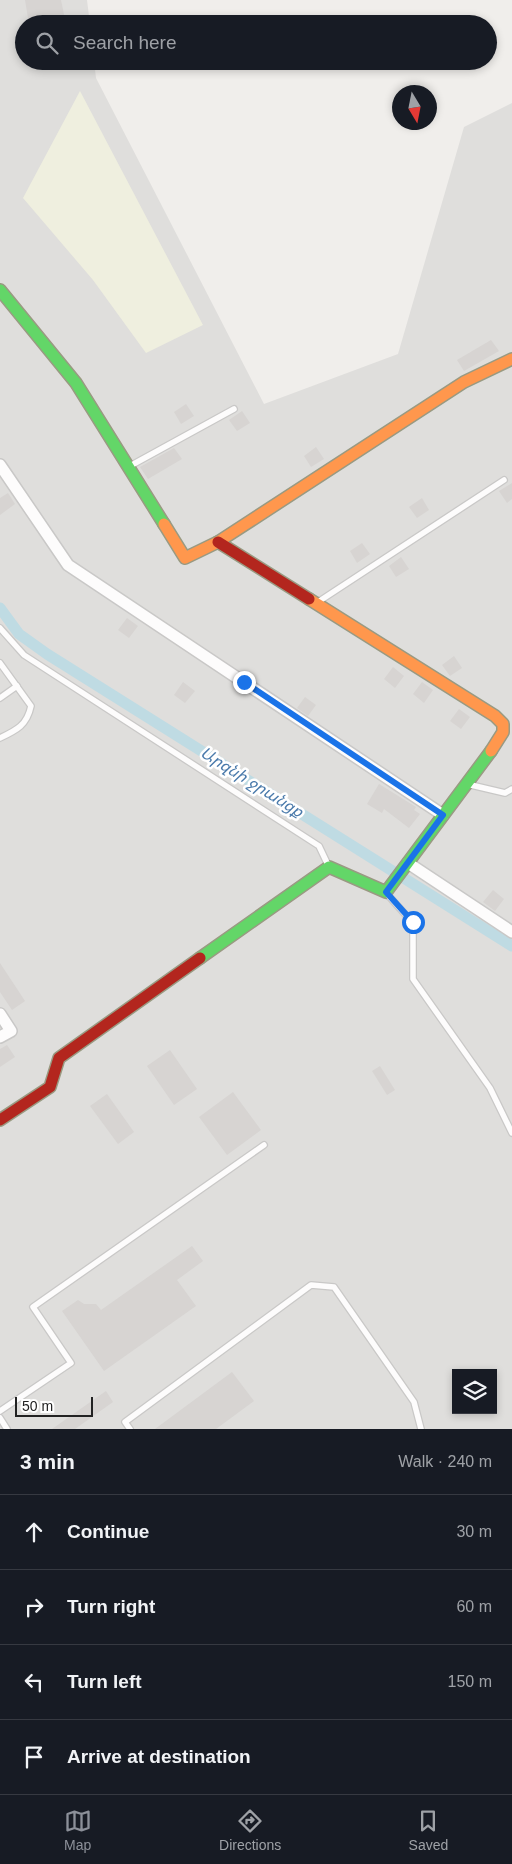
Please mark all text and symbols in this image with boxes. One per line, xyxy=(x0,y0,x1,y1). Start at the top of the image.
search box xyxy=(15,15,497,70)
icon: search xyxy=(33,29,61,57)
text: Search here xyxy=(73,32,177,53)
north arrow xyxy=(392,85,437,130)
route end xyxy=(233,671,256,694)
water label: Արզնի ջրանցք xyxy=(197,744,307,822)
route start xyxy=(402,911,425,934)
map controls xyxy=(452,1369,497,1414)
button: layers xyxy=(452,1369,497,1414)
scale bar xyxy=(15,1394,92,1417)
text: 50 m xyxy=(22,1398,53,1414)
text: 3 min xyxy=(20,1450,75,1473)
text: Walk · 240 m xyxy=(398,1453,492,1470)
icon: ahead xyxy=(20,1518,48,1546)
text: Continue xyxy=(67,1521,149,1542)
text: 30 m xyxy=(456,1523,492,1540)
icon: right xyxy=(20,1593,48,1621)
text: Turn right xyxy=(67,1596,155,1617)
text: 60 m xyxy=(456,1598,492,1615)
icon: left xyxy=(20,1668,48,1696)
text: Turn left xyxy=(67,1671,142,1692)
text: 150 m xyxy=(448,1673,492,1690)
icon: arrive xyxy=(20,1743,48,1771)
text: Arrive at destination xyxy=(67,1746,251,1767)
tab: Map xyxy=(64,1807,92,1853)
tab: Directions xyxy=(219,1807,281,1853)
tab: Saved xyxy=(409,1807,448,1853)

